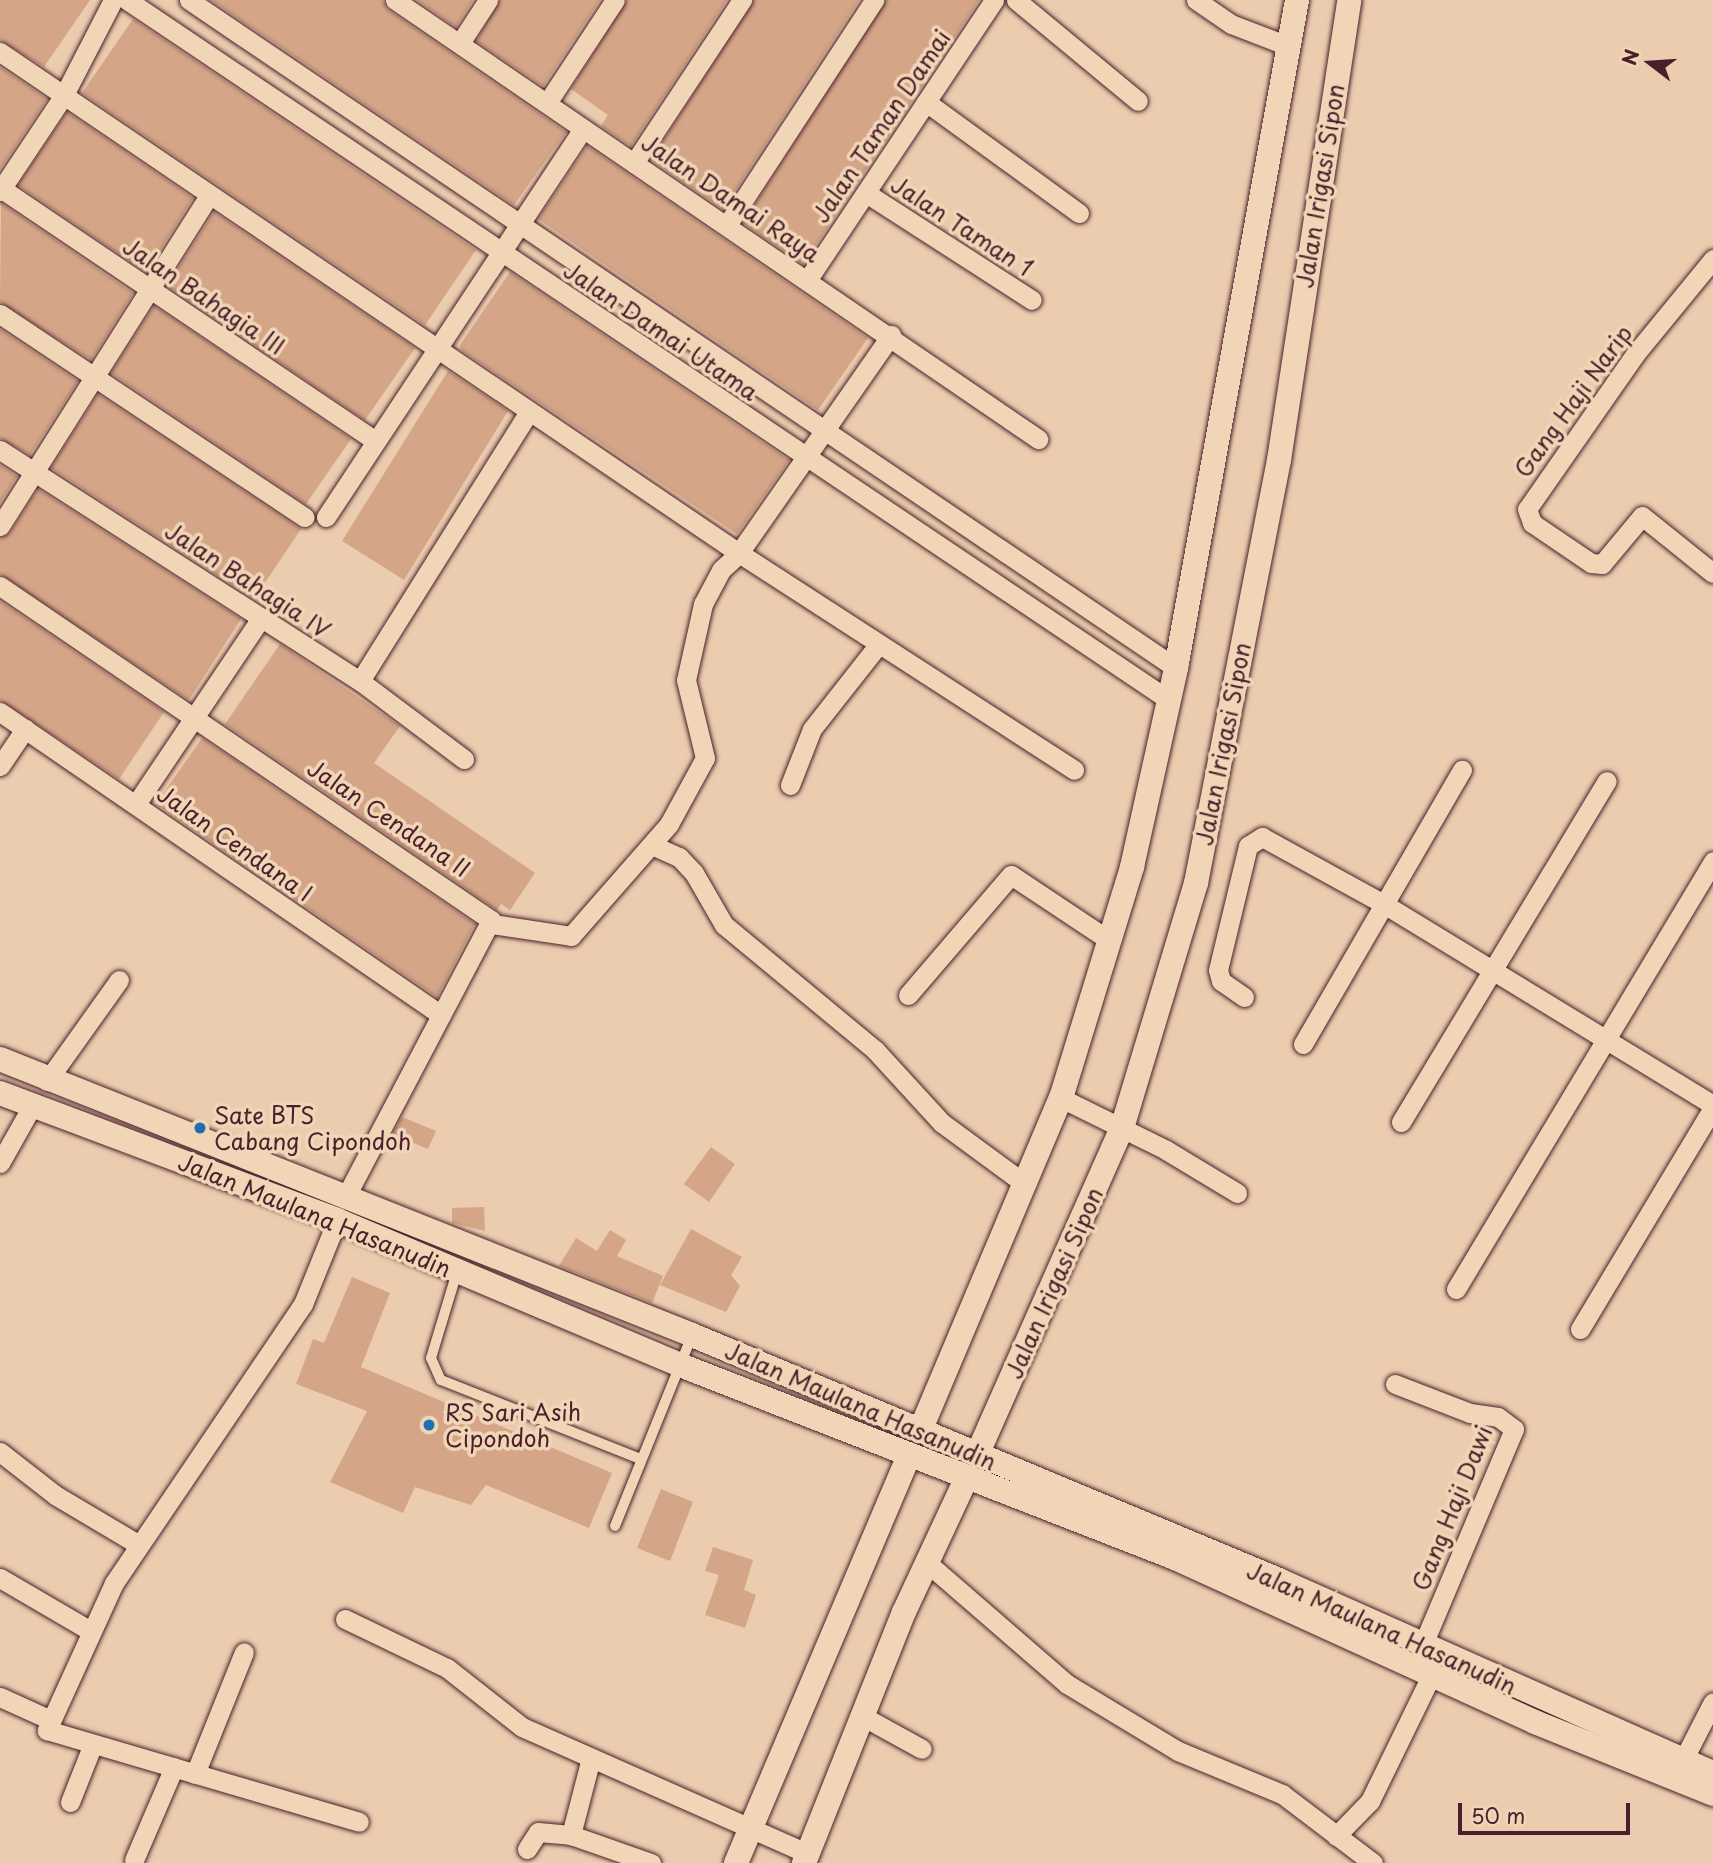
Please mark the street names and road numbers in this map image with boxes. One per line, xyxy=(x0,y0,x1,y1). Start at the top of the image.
street label: Jalan Taman Damai xyxy=(806,23,956,229)
street label: Jalan Irigasi Sipon xyxy=(1290,81,1350,291)
street label: Jalan Damai Raya xyxy=(636,128,826,268)
street label: Jalan Taman 1 xyxy=(886,170,1038,282)
street label: Jalan Bahagia III xyxy=(117,231,291,361)
street label: Jalan Damai Utama xyxy=(558,255,764,407)
street label: Gang Haji Narip xyxy=(1508,319,1638,483)
street label: Jalan Bahagia IV xyxy=(160,516,336,644)
street label: Jalan Irigasi Sipon xyxy=(1190,640,1256,848)
street label: Jalan Cendana II xyxy=(302,753,476,883)
street label: Jalan Cendana I xyxy=(151,779,319,907)
street label: Jalan Maulana Hasanudin xyxy=(174,1147,456,1283)
street label: Jalan Irigasi Sipon xyxy=(999,1183,1109,1383)
street label: Jalan Maulana Hasanudin xyxy=(720,1336,1002,1476)
street label: Gang Haji Dawi xyxy=(1406,1421,1498,1595)
street label: Jalan Maulana Hasanudin xyxy=(1242,1556,1522,1700)

